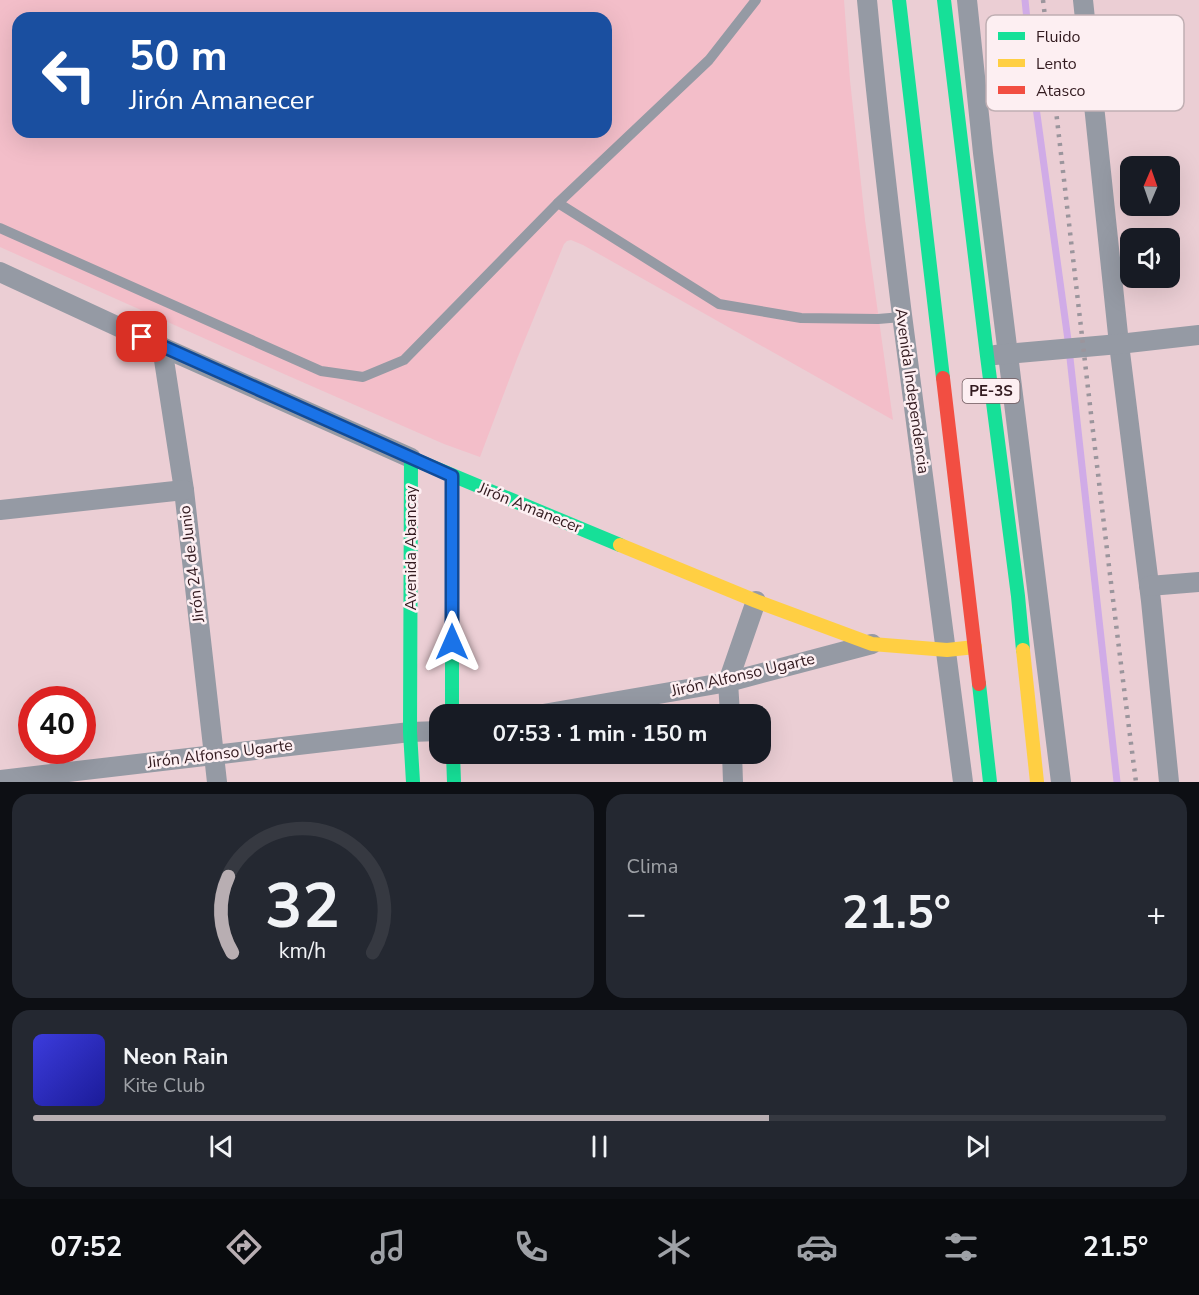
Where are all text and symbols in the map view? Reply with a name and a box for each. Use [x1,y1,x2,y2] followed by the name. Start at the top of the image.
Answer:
[986,15,1184,111] legend
[1036,26,1081,48] text: Fluido
[129,28,228,85] text: 50 m
[30,36,108,114] icon: left
[1036,53,1077,75] text: Lento
[1036,80,1085,102] text: Atasco
[129,82,314,119] text: Jirón Amanecer
[1120,156,1180,216] north arrow
[1120,156,1180,288] map controls
[1120,228,1180,288] button: sound
[889,307,935,475] street label: Avenida Independencia
[116,311,167,362] pin
[125,320,158,353] icon: arrive
[962,379,1020,403] road number: PE-3S
[474,477,585,539] street label: Jirón Amanecer
[400,485,422,611] street label: Avenida Abancay
[174,504,210,625] street label: Jirón 24 de Junio
[420,610,484,674] position arrow
[668,648,817,702] street label: Jirón Alfonso Ugarte
[18,686,96,764] speed limit sign: 40
[493,719,707,749] text: 07:53 · 1 min · 150 m
[145,734,294,774] street label: Jirón Alfonso Ugarte
[627,853,678,880] text: Clima
[265,864,340,949] text: 32
[842,883,951,944] text: 21.5°
[627,892,646,937] text: −
[1146,892,1166,937] text: +
[279,936,326,966] text: km/h
[123,1042,228,1072] text: Neon Rain
[123,1072,205,1099] text: Kite Club
[205,1130,238,1163] icon: previous
[583,1130,616,1163] icon: pause
[961,1130,994,1163] icon: next
[223,1226,265,1268] icon: directions
[367,1226,409,1268] icon: music
[510,1226,552,1268] icon: phone
[653,1226,695,1268] icon: climate
[796,1226,838,1268] icon: car
[940,1226,982,1268] icon: filters
[51,1229,122,1266] text: 07:52
[1083,1229,1148,1266] text: 21.5°

